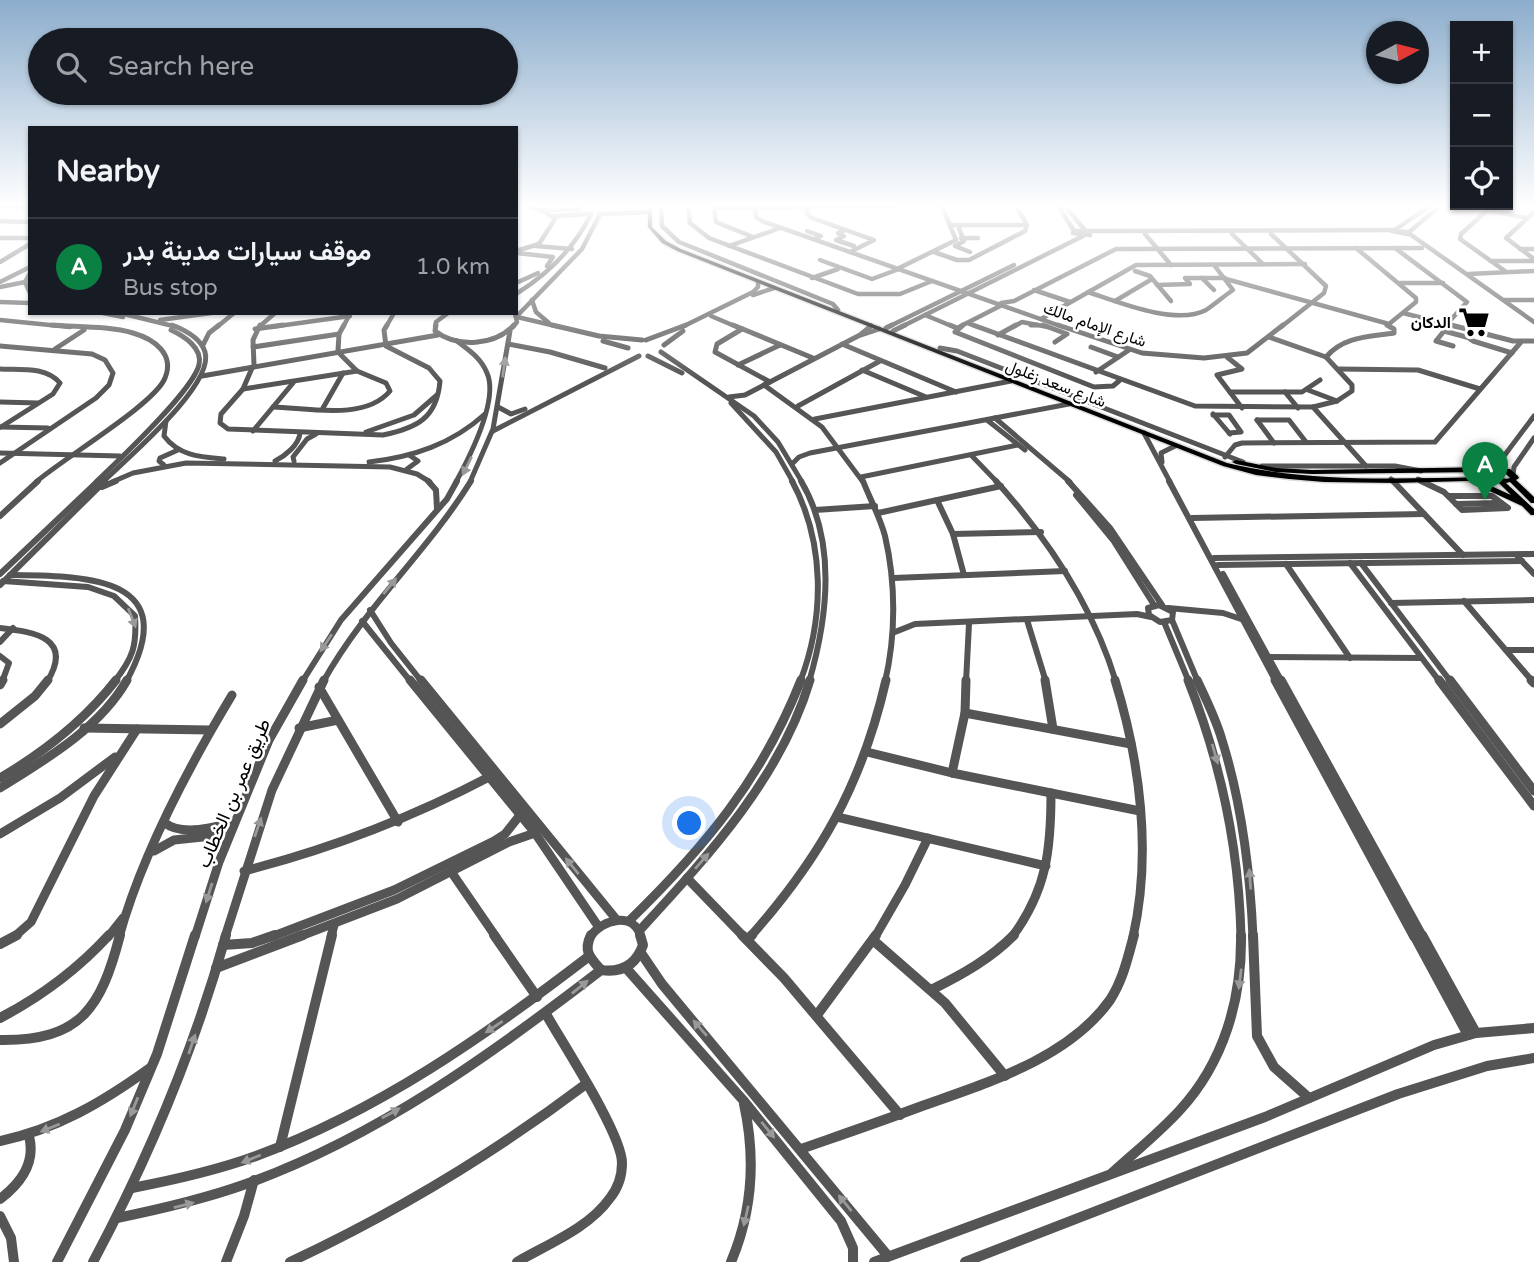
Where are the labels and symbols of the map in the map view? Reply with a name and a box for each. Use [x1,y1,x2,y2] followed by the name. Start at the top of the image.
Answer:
[1366,21,1429,84] north arrow
[1040,298,1149,353] street label: شارع الإمام مالك
[1457,305,1491,339] supermarket icon: الدكان
[1411,313,1451,333] place label: الدكان
[499,356,510,378] one-way arrow
[1002,356,1109,413] street label: شارع سعد زغلول
[1462,442,1508,500] pin: A
[461,456,472,476] one-way arrow
[382,577,397,594] one-way arrow
[126,608,137,629] one-way arrow
[319,633,332,653] one-way arrow
[193,716,275,871] street label: طريق عمر بن الخطاب
[1210,743,1221,765] one-way arrow
[672,806,706,840] your location
[253,816,264,837] one-way arrow
[694,852,710,870] one-way arrow
[565,858,580,876] one-way arrow
[1244,868,1255,890] one-way arrow
[204,882,214,903] one-way arrow
[1234,968,1245,990] one-way arrow
[571,980,589,994] one-way arrow
[693,1019,708,1036] one-way arrow
[485,1020,503,1034] one-way arrow
[187,1034,198,1055] one-way arrow
[129,1097,140,1118] one-way arrow
[382,1107,401,1119] one-way arrow
[760,1121,775,1139] one-way arrow
[40,1122,61,1133] one-way arrow
[241,1153,262,1164] one-way arrow
[838,1194,853,1211] one-way arrow
[173,1199,195,1210] one-way arrow
[740,1205,751,1227] one-way arrow

